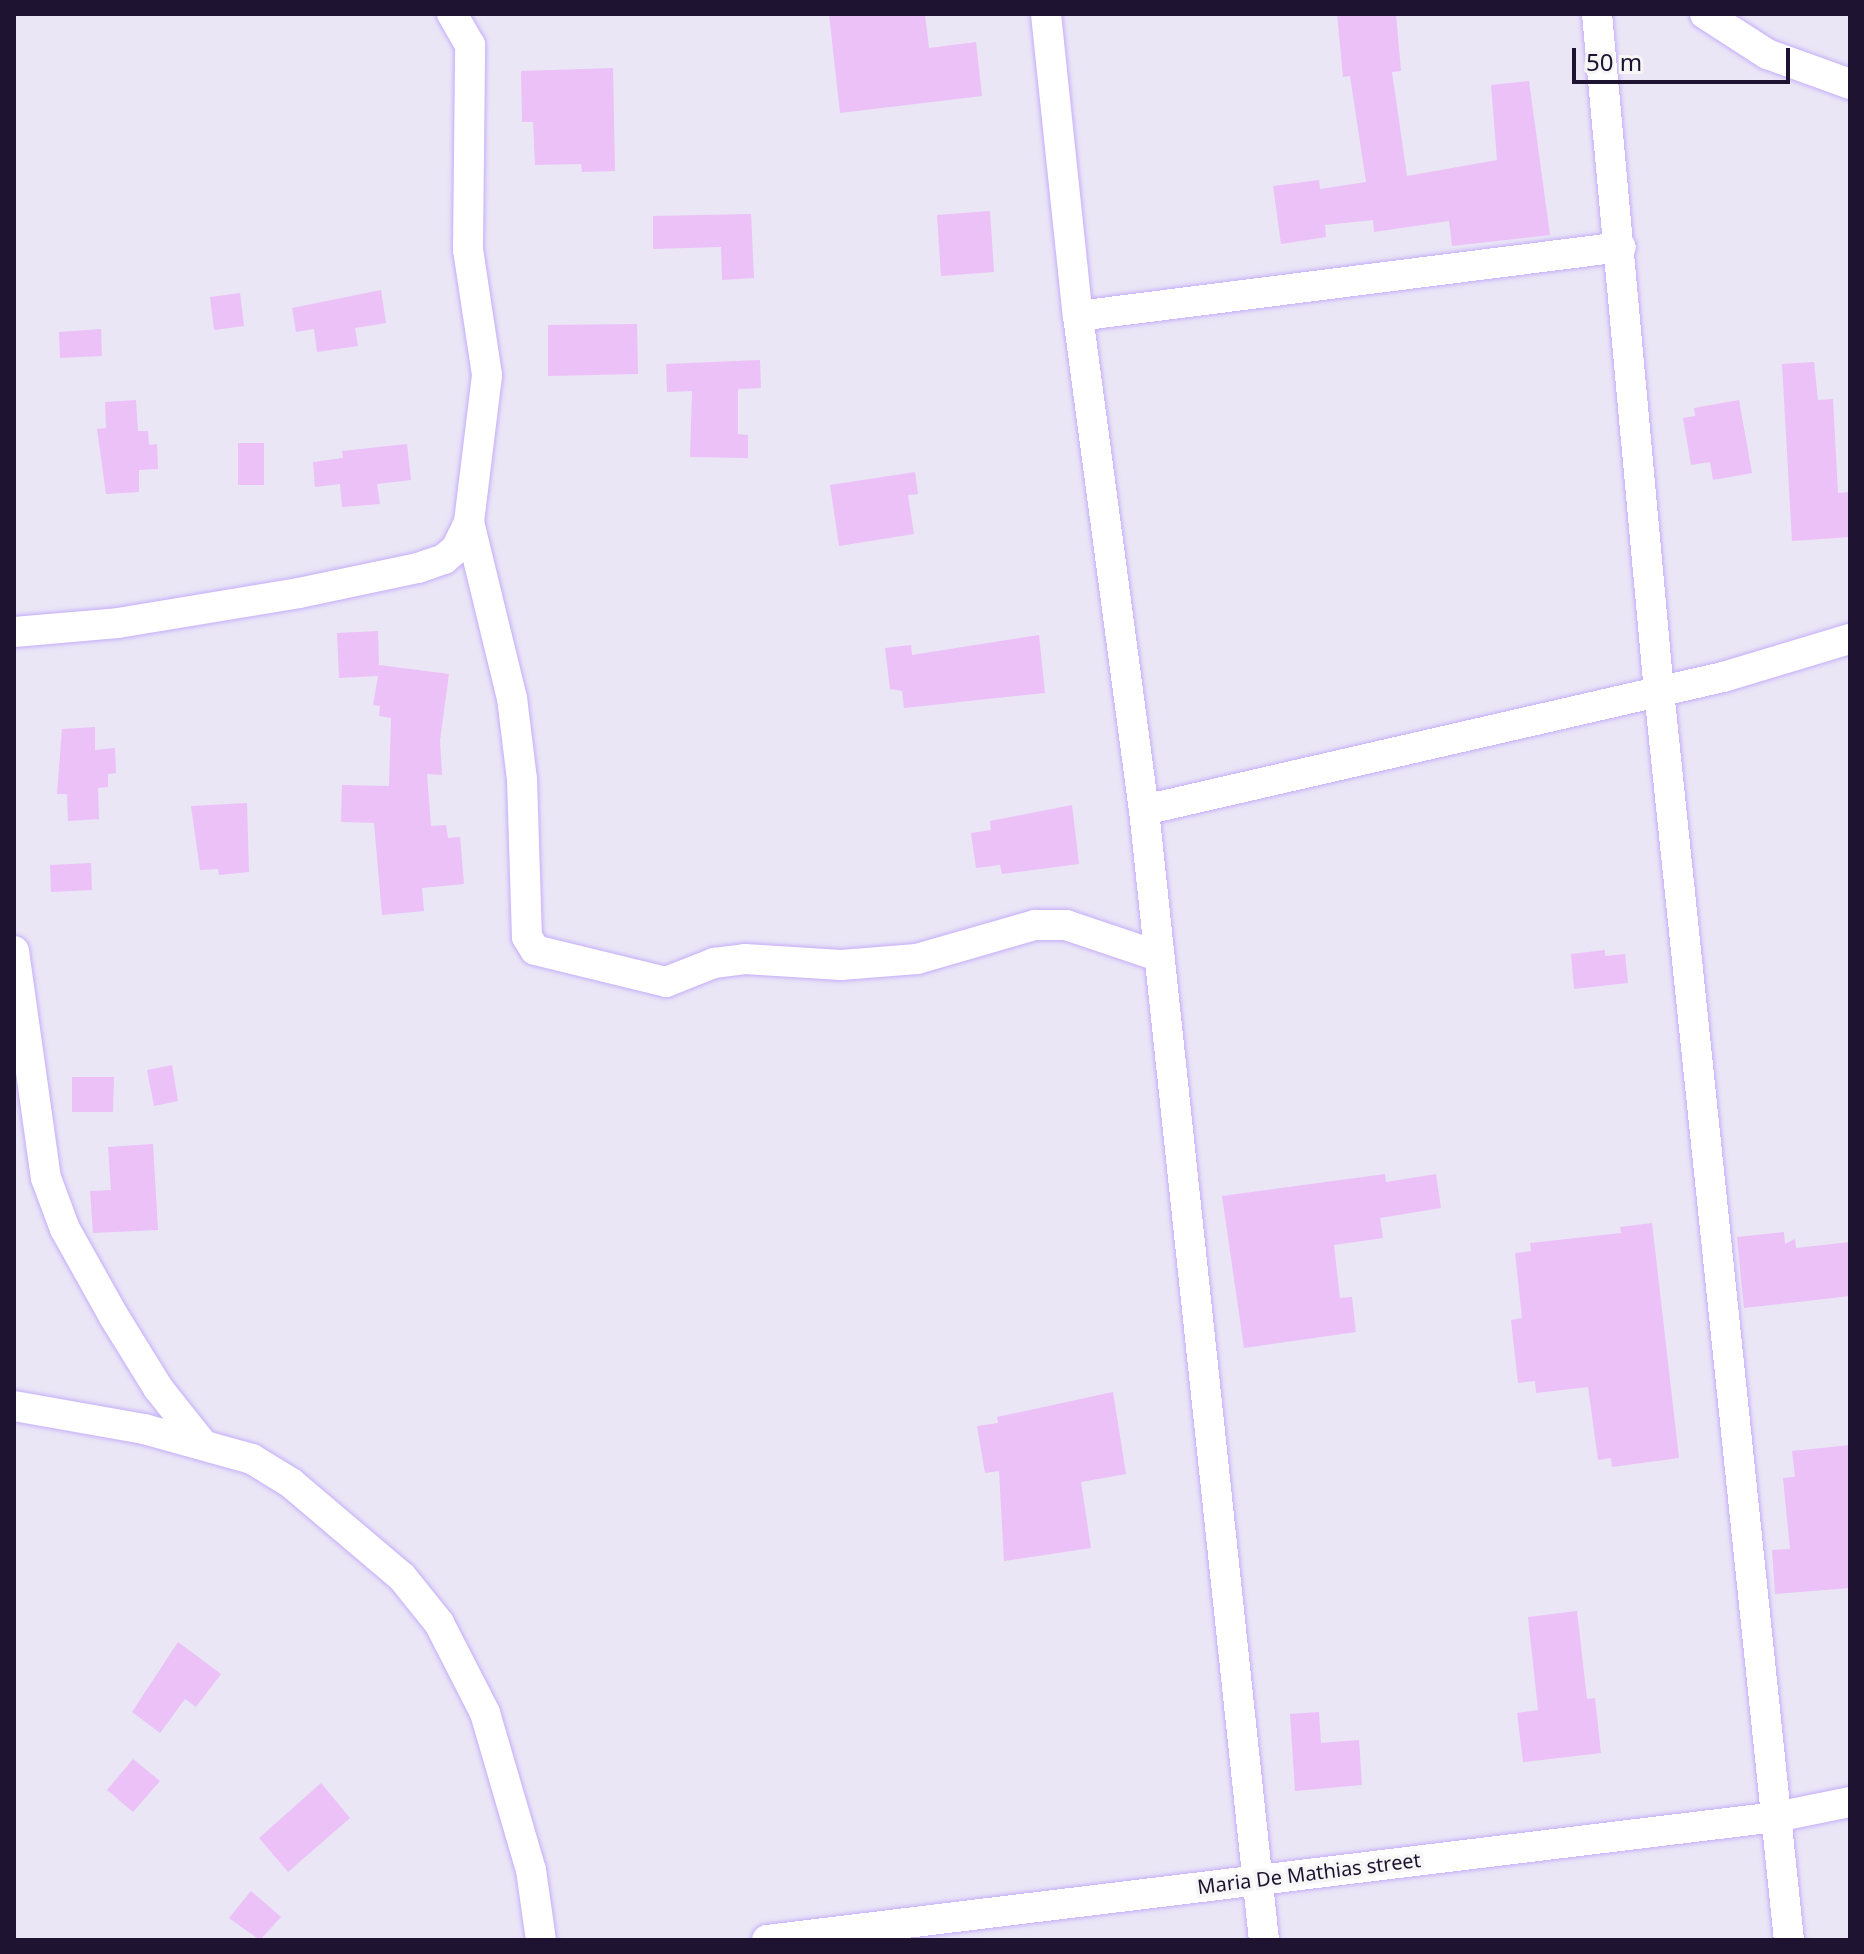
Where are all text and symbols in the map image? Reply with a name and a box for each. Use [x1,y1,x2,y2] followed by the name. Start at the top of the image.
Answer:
[1576,32,1794,82] scale bar
[1586,45,1642,78] text: 50 m
[1196,1847,1422,1899] street label: Maria De Mathias street

